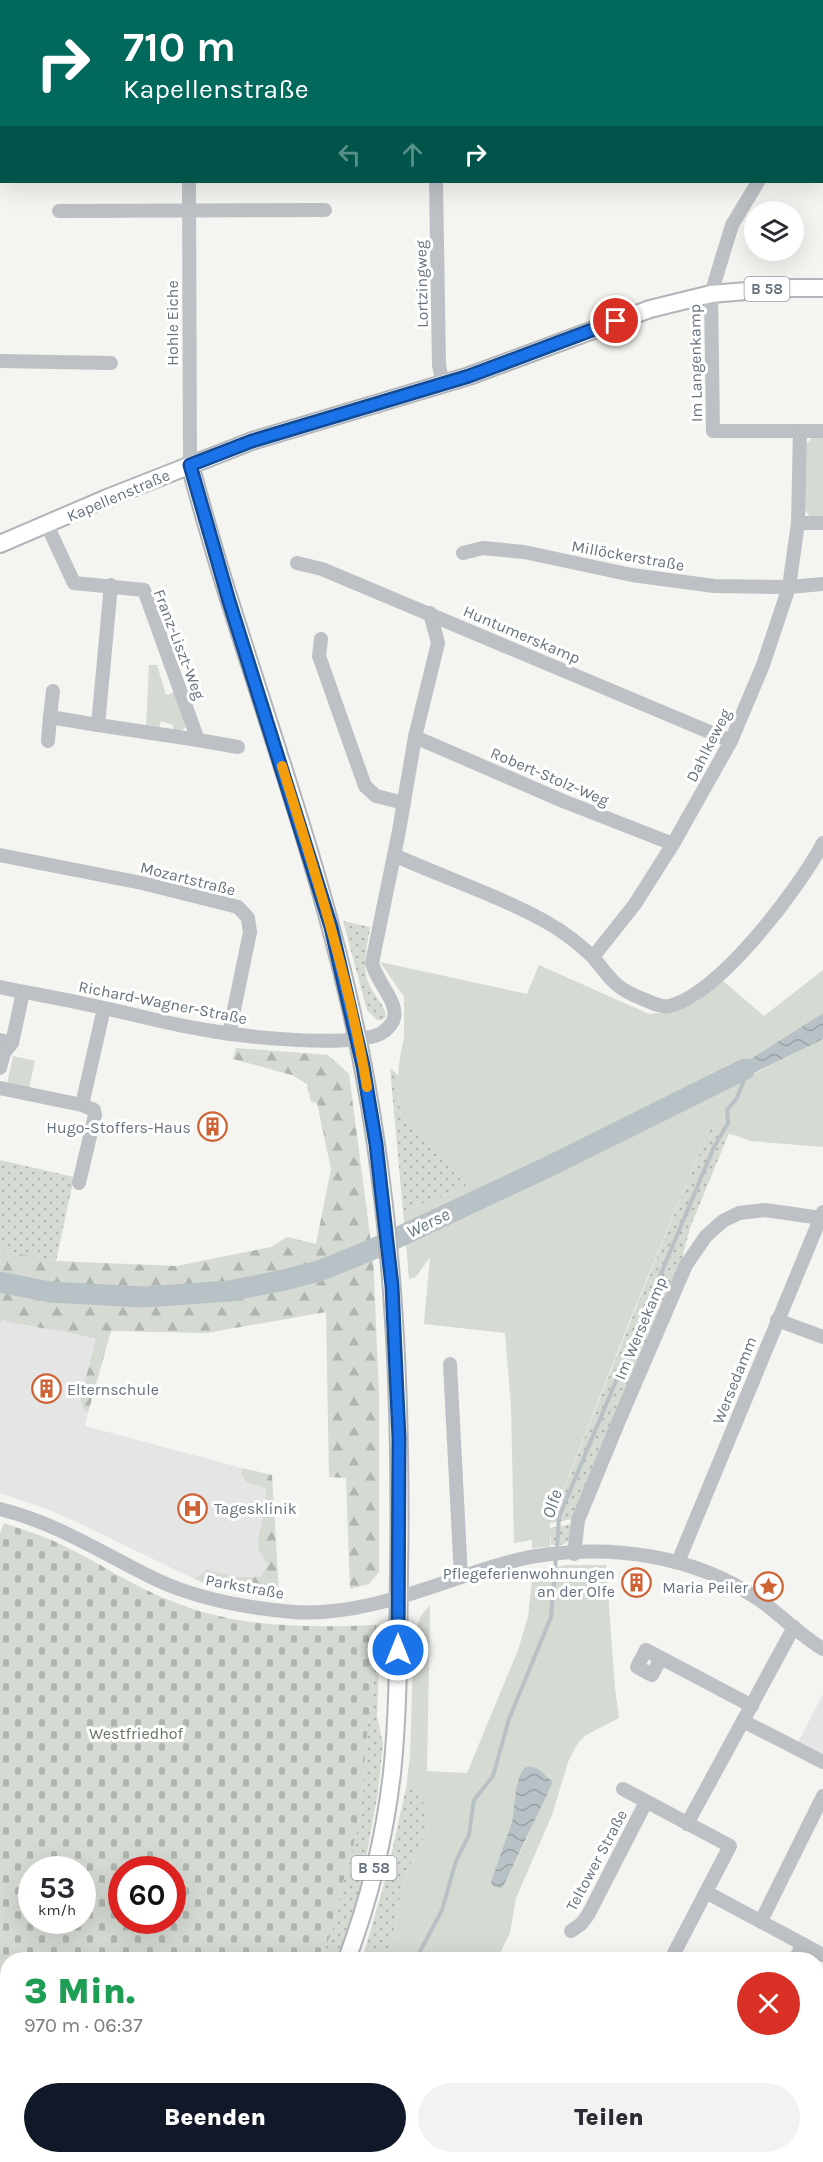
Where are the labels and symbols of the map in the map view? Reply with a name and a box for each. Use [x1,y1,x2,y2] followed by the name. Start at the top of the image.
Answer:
[411,240,432,328] street label: Lortzingweg
[744,277,789,301] road number: B 58
[163,280,182,366] street label: Hohle Eiche
[590,295,641,346] pin
[685,304,706,422] street label: Im Langenkamp
[64,465,173,526] street label: Kapellenstraße
[570,536,686,575] street label: Millöckerstraße
[150,586,209,702] street label: Franz-Liszt-Weg
[460,601,583,668] street label: Huntumerskamp
[682,705,735,785] street label: Dahlkeweg
[488,743,612,810] street label: Robert-Stolz-Weg
[138,857,238,900] street label: Mozartstraße
[77,977,249,1028] street label: Richard-Wagner-Straße
[196,1111,228,1143] building icon: Hugo-Stoffers-Haus
[46,1118,191,1137] place label: Hugo-Stoffers-Haus
[403,1203,453,1243] water label: Werse
[610,1274,671,1382] street label: Im Wersekamp
[708,1334,761,1427] street label: Wersedamm
[30,1373,62,1405] building icon: Elternschule
[67,1380,159,1399] place label: Elternschule
[537,1487,567,1521] water label: Olfe
[177,1492,209,1524] hospital icon: Tagesklinik
[214,1499,297,1518] place label: Tagesklinik
[443,1564,615,1601] place label: Pflegeferienwohnungen an der Olfe
[620,1566,652,1598] building icon: Pflegeferienwohnungen an der Olfe
[204,1570,286,1603] street label: Parkstraße
[753,1571,785,1603] place icon: Maria Peiler
[662,1578,748,1597] place label: Maria Peiler
[366,1618,430,1682] position arrow
[89,1724,184,1743] park label: Westfriedhof
[562,1806,631,1914] street label: Teltower Straße
[108,1856,186,1934] speed limit sign: 60
[352,1856,397,1880] road number: B 58

